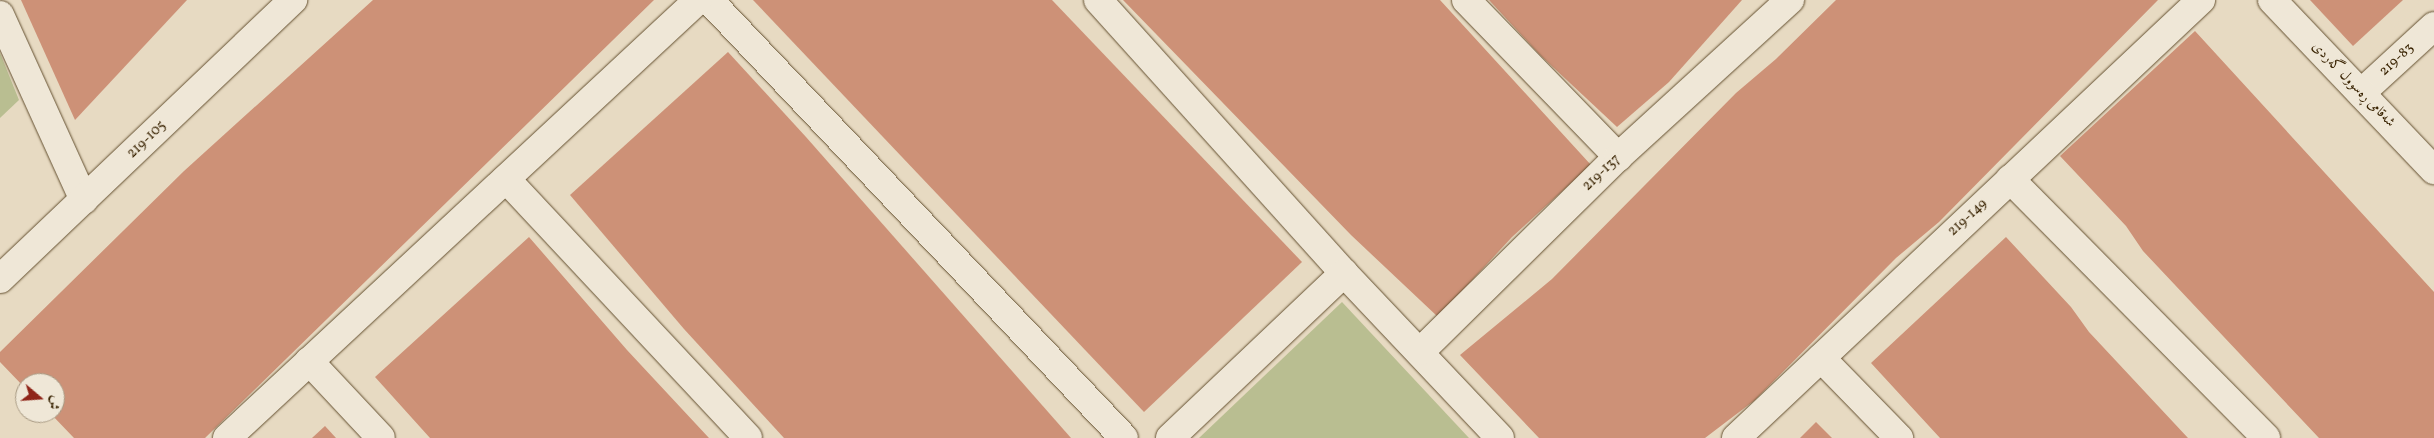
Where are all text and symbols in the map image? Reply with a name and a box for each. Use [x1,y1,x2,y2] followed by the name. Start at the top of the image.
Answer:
[2308,39,2398,131] street label: شەقامی ڕەسوول گەردی
[2376,40,2418,80] street label: 219-83
[124,118,170,162] street label: 219-105
[1580,151,1624,195] street label: 219-137
[1945,196,1991,240] street label: 219-149
[15,373,65,423] north arrow
[43,393,65,412] text: ش

